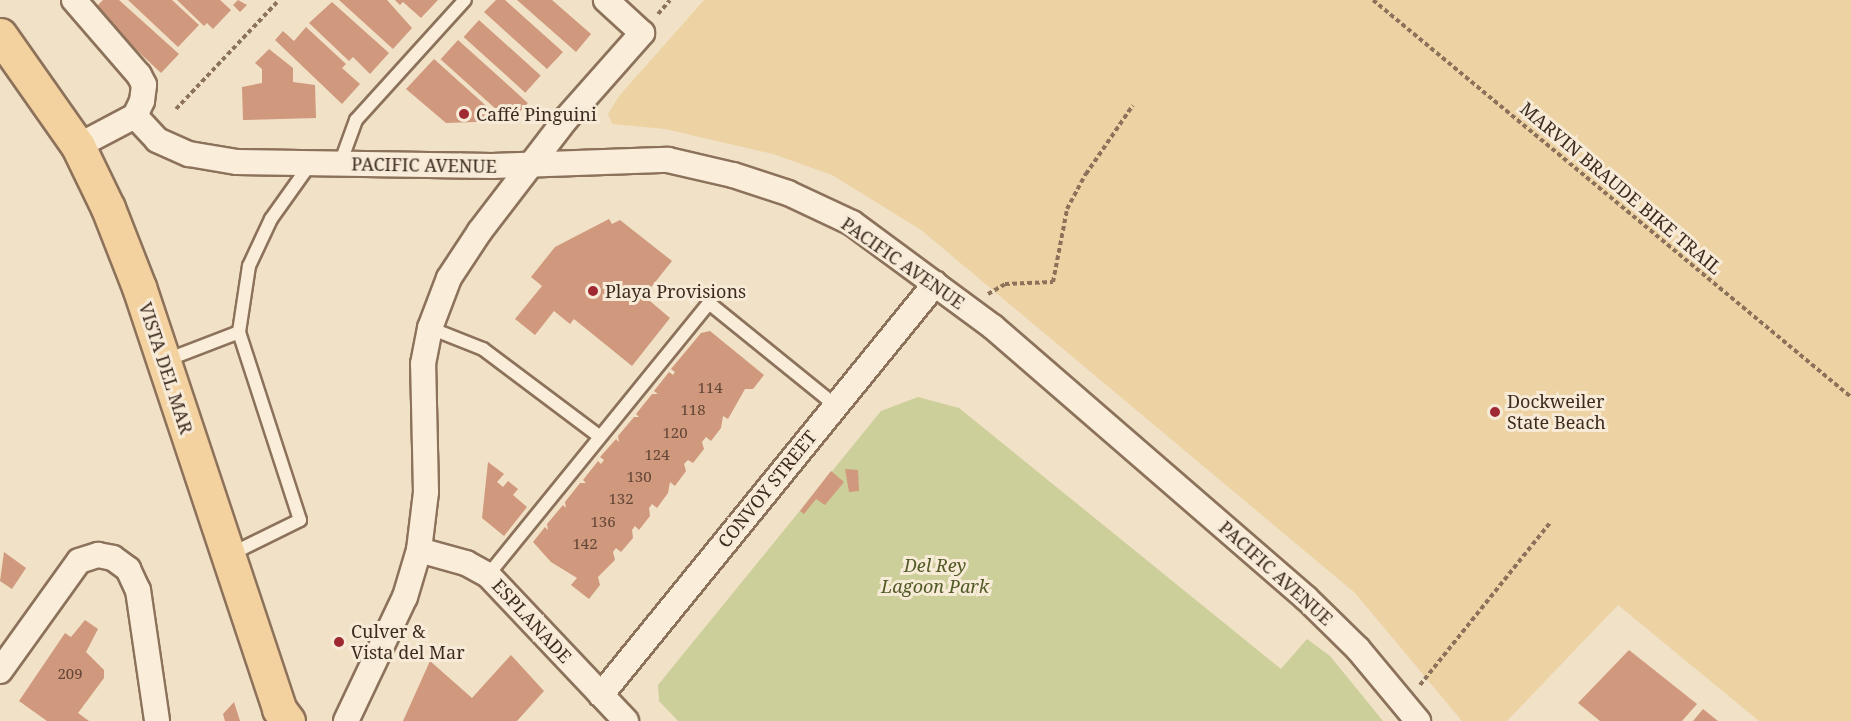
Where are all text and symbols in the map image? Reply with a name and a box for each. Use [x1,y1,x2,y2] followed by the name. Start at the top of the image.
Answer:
[1516,97,1726,279] street label: MARVIN BRAUDE BIKE TRAIL
[476,103,597,125] place label: Caffé Pinguini
[457,107,471,121] marker: Caffé Pinguini
[351,153,497,177] street label: PACIFIC AVENUE
[837,212,969,314] street label: PACIFIC AVENUE
[605,280,746,302] place label: Playa Provisions
[586,284,600,298] marker: Playa Provisions
[135,299,197,437] street label: VISTA DEL MAR
[697,379,723,397] house number: 114
[1507,391,1606,434] place label: Dockweiler State Beach
[680,401,706,419] house number: 118
[1488,405,1502,419] marker: Dockweiler State Beach
[662,424,688,442] house number: 120
[713,426,821,552] street label: CONVOY STREET
[644,446,670,464] house number: 124
[626,468,652,486] house number: 130
[608,490,634,508] house number: 132
[590,513,616,531] house number: 136
[1215,516,1337,630] street label: PACIFIC AVENUE
[572,535,598,553] house number: 142
[881,555,989,598] park label: Del Rey Lagoon Park
[488,575,576,667] street label: ESPLANADE
[351,621,465,664] place label: Culver & Vista del Mar
[332,635,346,649] marker: Culver & Vista del Mar
[57,665,83,683] house number: 209

